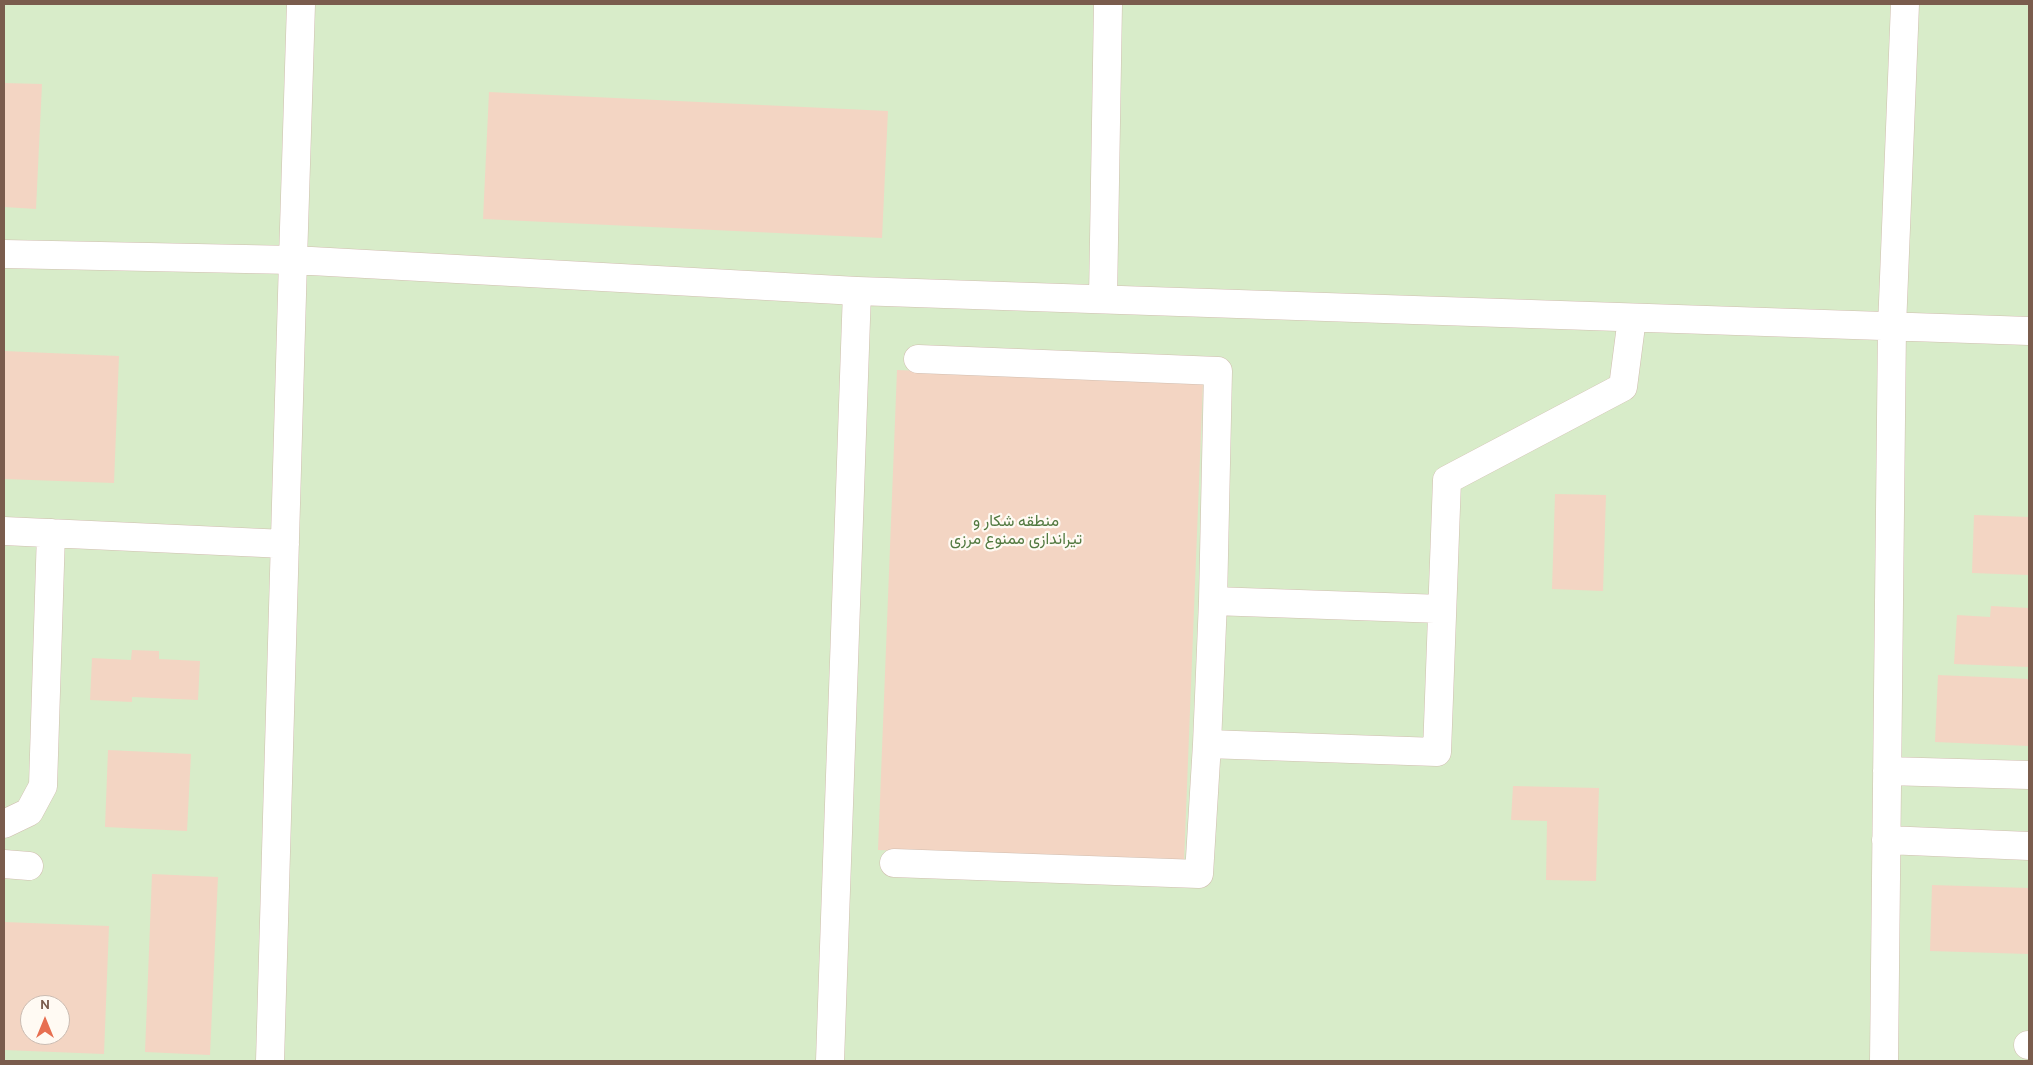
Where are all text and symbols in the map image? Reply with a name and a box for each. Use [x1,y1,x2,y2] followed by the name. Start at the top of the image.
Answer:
[950,513,1082,551] park label: منطقه شکار و تیراندازی ممنوع مرزی
[20,995,70,1045] north arrow
[40,997,50,1014] text: N

